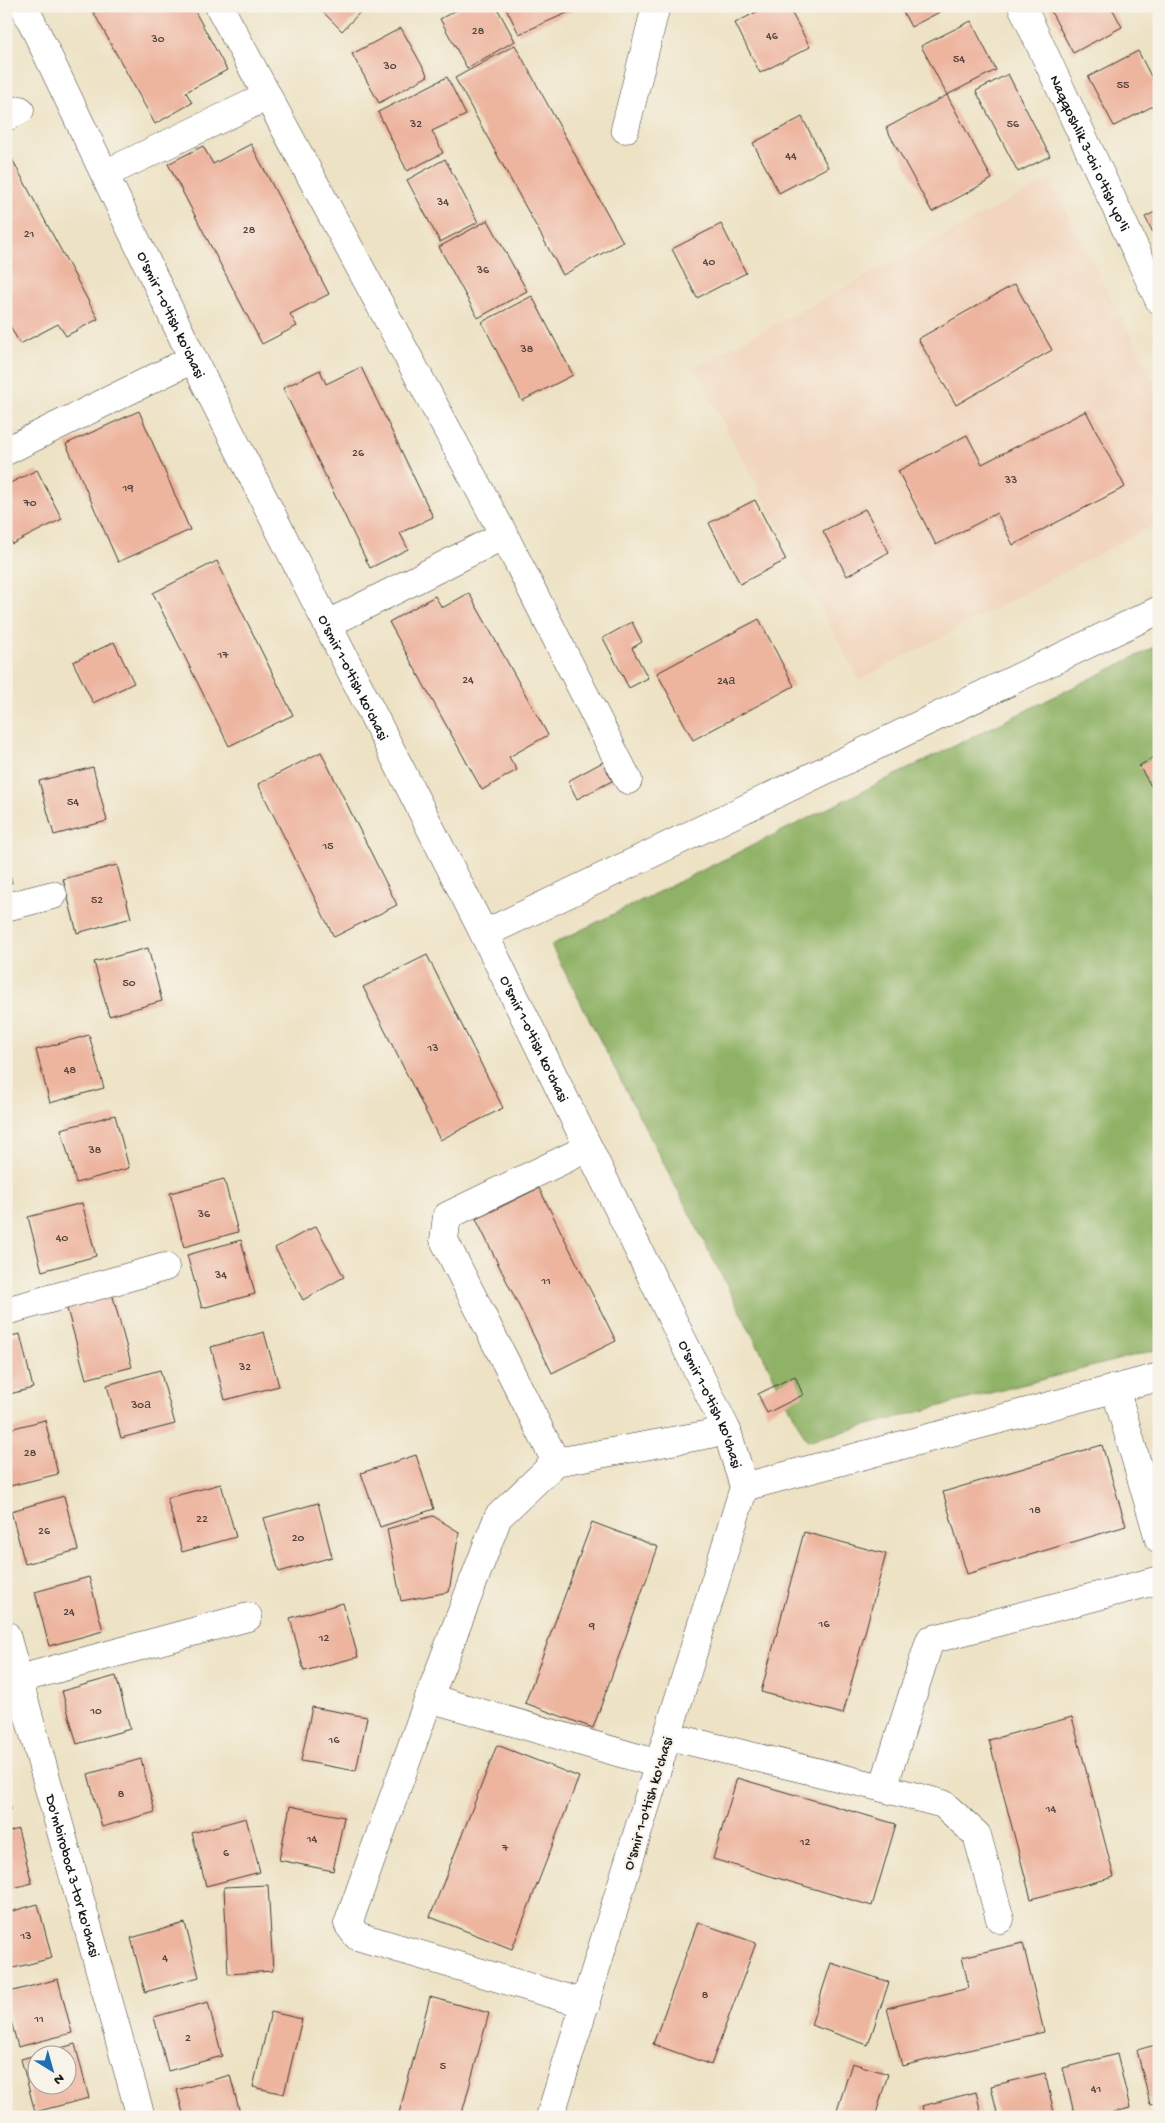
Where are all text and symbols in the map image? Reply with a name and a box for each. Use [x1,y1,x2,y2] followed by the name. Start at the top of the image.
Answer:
[472,25,485,39] house number: 28
[766,30,779,44] house number: 46
[150,33,165,47] house number: 30
[953,53,965,67] house number: 54
[382,60,397,74] house number: 30
[1044,73,1133,235] street label: Naqqoshlik 3-chi o'tish yo'li
[1117,79,1129,93] house number: 55
[409,118,422,132] house number: 32
[1007,118,1020,132] house number: 56
[785,150,797,164] house number: 44
[436,196,449,210] house number: 34
[243,224,256,238] house number: 28
[24,228,35,242] house number: 21
[132,249,208,382] street label: O'smir 1-o'tish ko'chasi
[703,256,715,270] house number: 40
[476,264,490,278] house number: 36
[520,343,534,357] house number: 38
[352,447,365,461] house number: 26
[1004,474,1017,488] house number: 33
[122,482,133,496] house number: 19
[22,497,37,511] house number: 70
[313,612,392,744] street label: O'smir 1-o'tish ko'chasi
[216,649,229,663] house number: 17
[462,674,474,688] house number: 24
[717,675,735,689] house number: 24а
[67,796,79,810] house number: 54
[321,840,334,854] house number: 15
[91,894,103,908] house number: 52
[495,973,572,1106] street label: O'smir 1-o'tish ko'chasi
[122,977,136,991] house number: 50
[426,1042,439,1056] house number: 13
[64,1064,77,1078] house number: 48
[88,1144,102,1158] house number: 38
[197,1208,211,1222] house number: 36
[56,1232,68,1246] house number: 40
[214,1269,227,1283] house number: 34
[540,1275,551,1289] house number: 11
[673,1338,745,1471] street label: O'smir 1-o'tish ko'chasi
[238,1361,251,1375] house number: 32
[130,1399,151,1413] house number: 30а
[24,1447,37,1461] house number: 28
[1028,1504,1041,1518] house number: 18
[196,1513,208,1527] house number: 22
[38,1525,51,1539] house number: 26
[292,1532,305,1546] house number: 20
[63,1606,75,1620] house number: 24
[818,1618,830,1632] house number: 16
[588,1620,595,1634] house number: 9
[318,1632,329,1646] house number: 12
[89,1705,102,1719] house number: 10
[328,1734,340,1748] house number: 16
[620,1735,678,1872] street label: O'smir 1-o'tish ko'chasi
[118,1788,125,1802] house number: 8
[40,1792,103,1960] street label: Do'mbirobod 3-tor ko'chasi
[1045,1803,1057,1817] house number: 14
[306,1833,318,1847] house number: 14
[799,1836,810,1850] house number: 12
[501,1842,509,1856] house number: 7
[223,1847,230,1861] house number: 6
[19,1930,32,1944] house number: 13
[162,1952,168,1966] house number: 4
[702,1989,709,2003] house number: 8
[33,2013,44,2027] house number: 11
[185,2032,191,2046] house number: 2
[28,2046,78,2096] north arrow
[440,2060,446,2074] house number: 5
[50,2069,67,2088] text: N
[1091,2083,1101,2097] house number: 41

